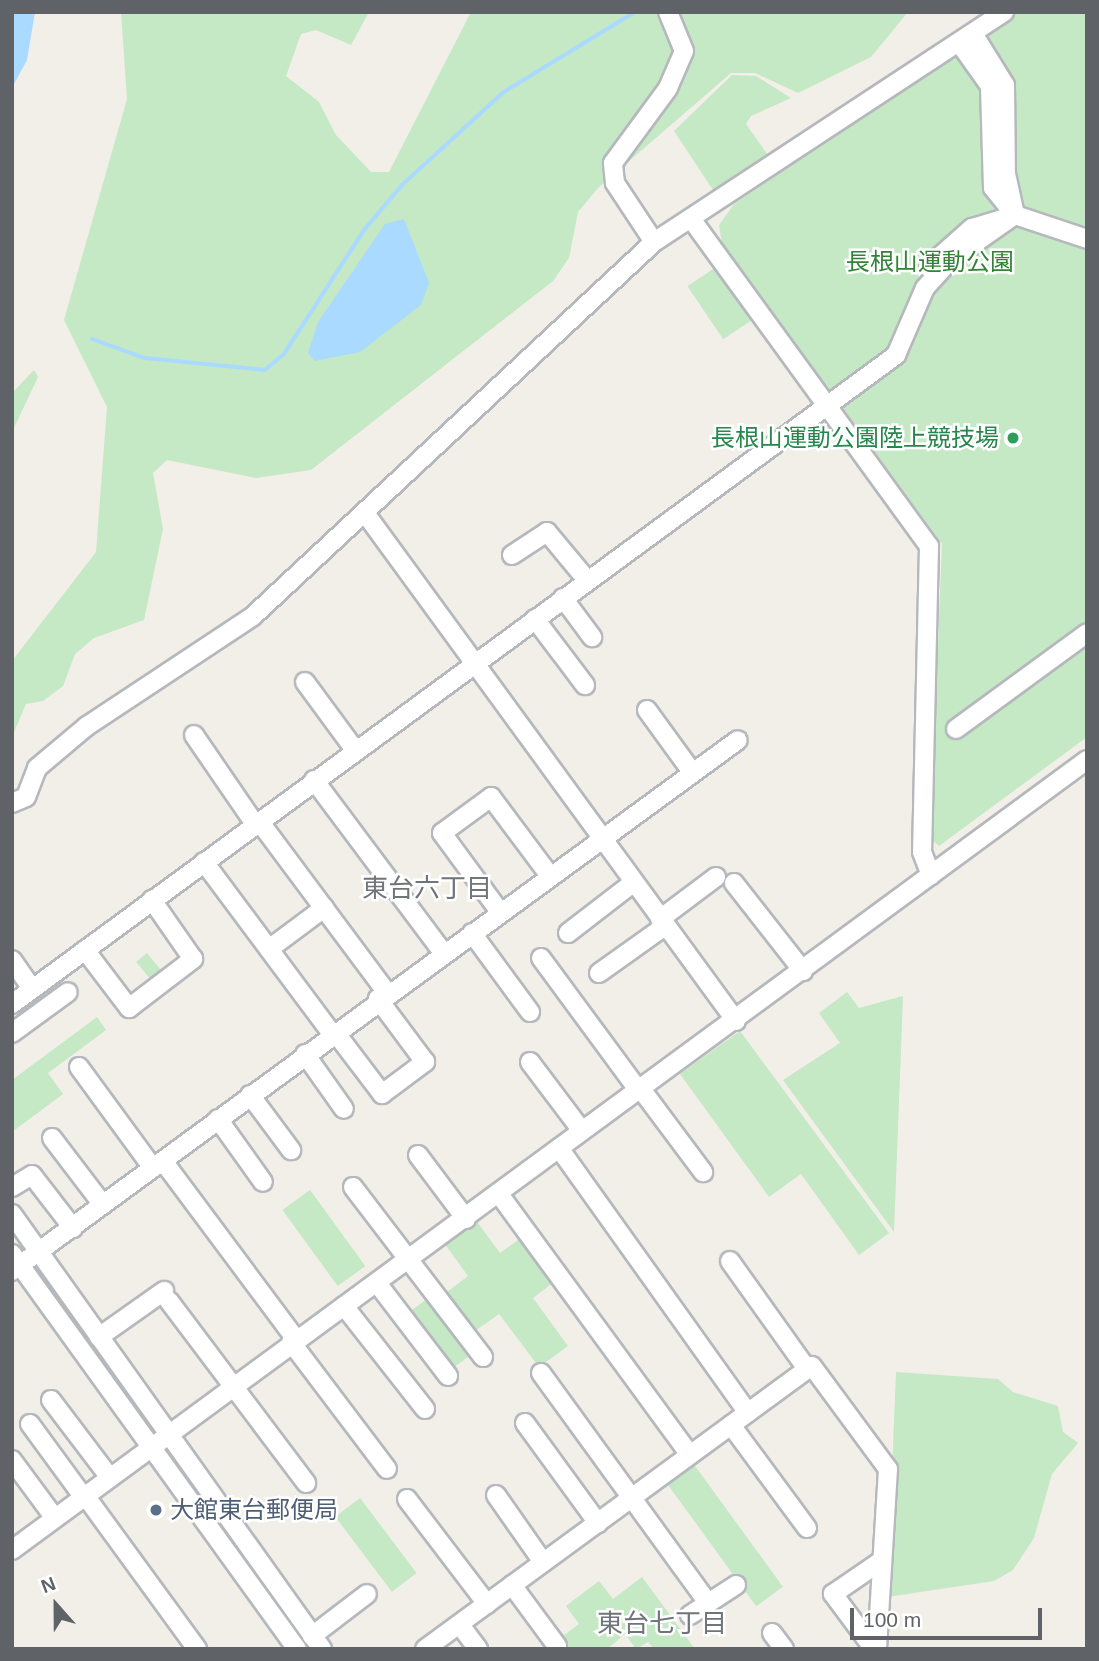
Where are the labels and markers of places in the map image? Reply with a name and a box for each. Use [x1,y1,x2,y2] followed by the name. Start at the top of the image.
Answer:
[711,424,999,452] place label: 長根山運動公園陸上競技場
[1005,430,1021,446] marker: 長根山運動公園陸上競技場
[170,1496,338,1524] place label: 大館東台郵便局
[148,1502,164,1518] marker: 大館東台郵便局

